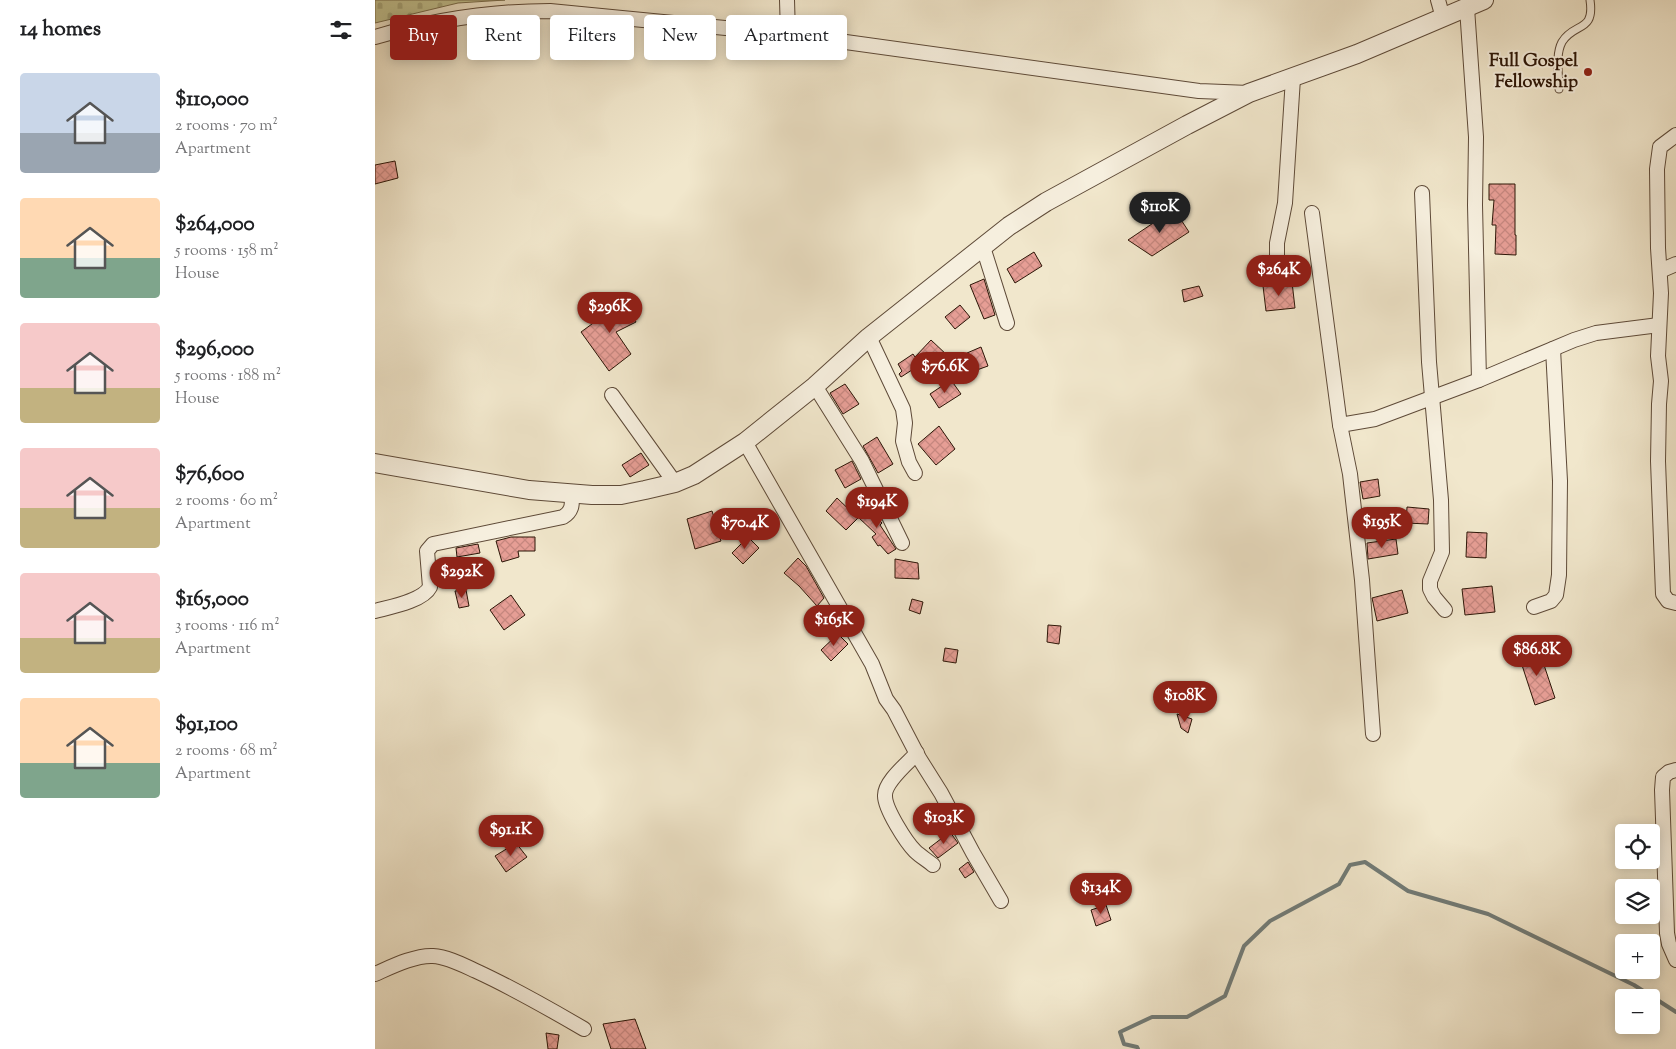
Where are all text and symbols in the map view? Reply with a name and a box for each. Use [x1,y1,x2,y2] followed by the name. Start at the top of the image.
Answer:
[20,15,101,45] text: 14 homes
[390,15,457,60] chip: Buy
[467,15,540,60] chip: Rent
[550,15,634,60] chip: Filters
[644,15,716,60] chip: New
[726,15,847,60] chip: Apartment
[327,16,355,44] icon: filters
[1489,49,1579,96] place label: Full Gospel Fellowship
[1582,66,1594,78] marker: Full Gospel Fellowship
[175,85,249,115] text: $110,000
[60,93,120,153] icon: home
[175,115,278,138] text: 2 rooms · 70 m²
[175,138,251,161] text: Apartment
[1125,192,1195,234] pin: $110K
[1140,196,1180,219] text: $110K
[175,210,255,240] text: $264,000
[60,218,120,278] icon: home
[175,240,279,263] text: 5 rooms · 158 m²
[1244,254,1314,297] pin: $264K
[1257,259,1301,282] text: $264K
[175,263,219,286] text: House
[575,292,645,334] pin: $296K
[588,296,632,319] text: $296K
[175,335,254,365] text: $296,000
[60,343,120,403] icon: home
[904,352,986,394] pin: $76.6K
[921,356,969,379] text: $76.6K
[175,365,281,388] text: 5 rooms · 188 m²
[175,388,219,411] text: House
[175,460,244,490] text: $76,600
[60,468,120,528] icon: home
[842,486,912,529] pin: $194K
[175,490,278,513] text: 2 rooms · 60 m²
[856,491,898,514] text: $194K
[1347,506,1417,549] pin: $195K
[704,508,786,550] pin: $70.4K
[1363,511,1401,534] text: $195K
[721,512,769,535] text: $70.4K
[175,513,251,536] text: Apartment
[427,556,497,599] pin: $292K
[441,561,483,584] text: $292K
[175,585,249,615] text: $165,000
[60,593,120,653] icon: home
[799,604,869,647] pin: $165K
[815,609,853,632] text: $165K
[175,615,280,638] text: 3 rooms · 116 m²
[1496,634,1578,677] pin: $86.8K
[175,638,251,661] text: Apartment
[1513,639,1561,662] text: $86.8K
[1150,680,1220,723] pin: $108K
[1164,685,1206,708] text: $108K
[175,710,238,740] text: $91,100
[60,718,120,778] icon: home
[175,740,278,763] text: 2 rooms · 68 m²
[175,763,251,786] text: Apartment
[909,802,979,845] pin: $103K
[924,807,964,830] text: $103K
[470,814,552,857] pin: $91.1K
[490,819,532,842] text: $91.1K
[1615,824,1660,1034] map controls
[1615,824,1660,869] button: locate
[1066,872,1136,915] pin: $134K
[1081,877,1121,900] text: $134K
[1615,879,1660,924] button: layers
[1615,934,1660,979] button: +
[1615,989,1660,1034] button: −

